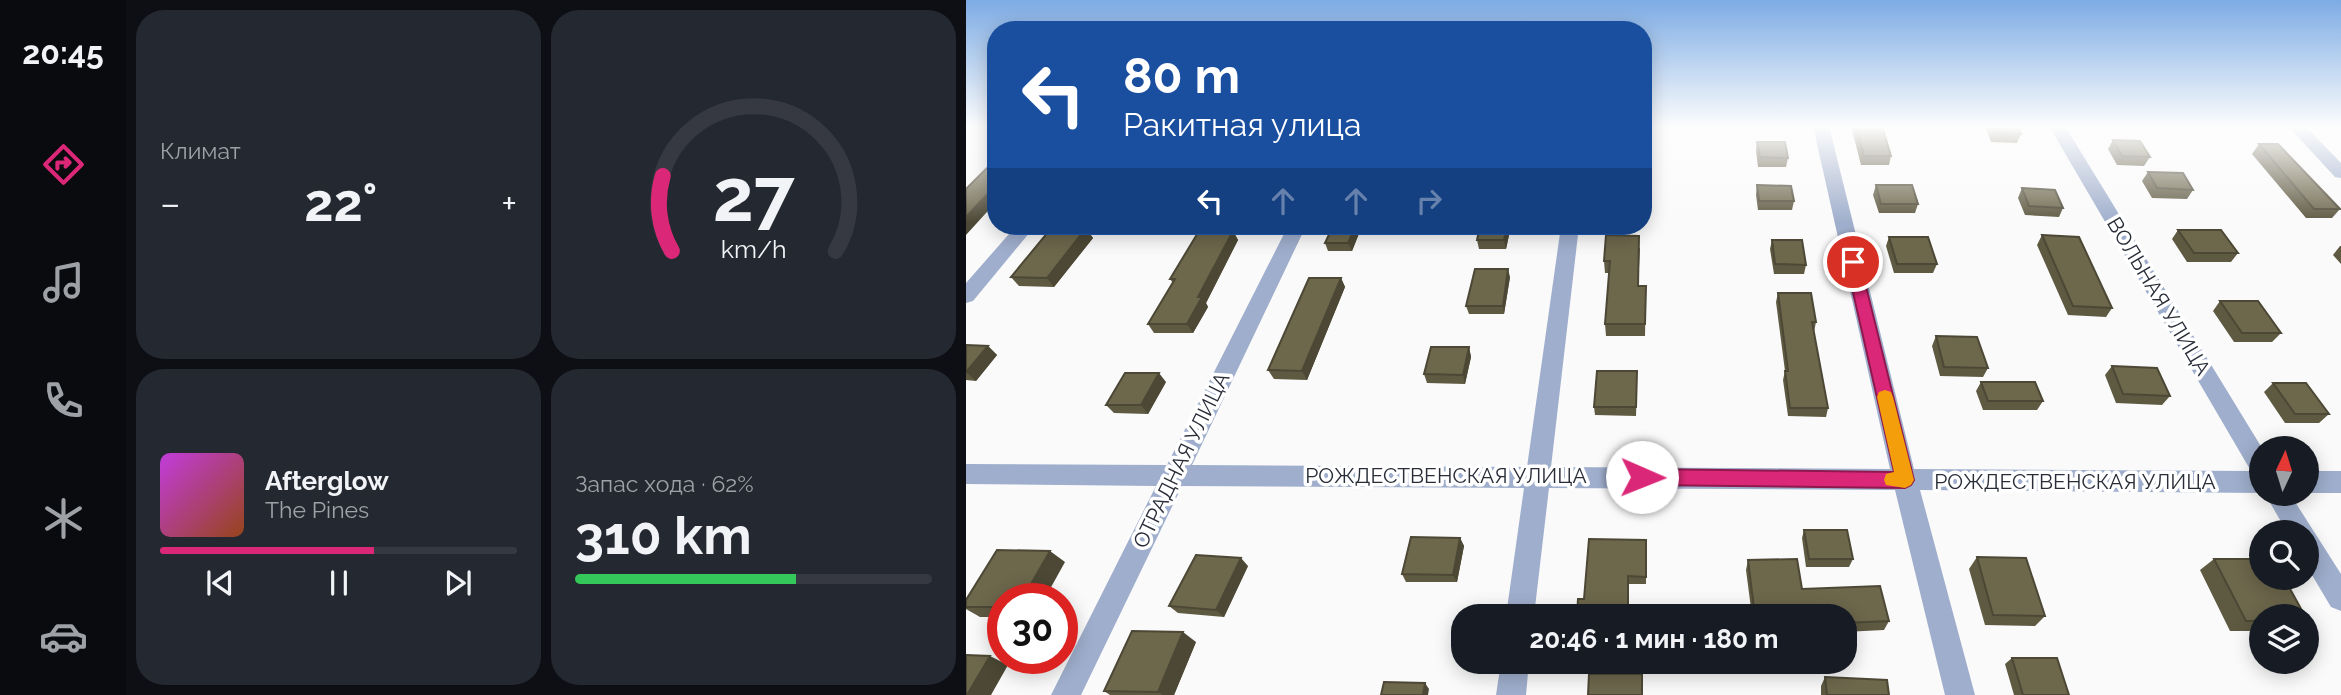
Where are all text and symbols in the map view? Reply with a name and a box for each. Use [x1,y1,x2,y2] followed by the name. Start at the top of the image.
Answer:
[22,34,104,71] text: 20:45
[1123,47,1240,104] text: 80 m
[1008,49,1099,140] icon: left
[1123,106,1362,143] text: Ракитная улица
[160,137,241,164] text: Климат
[39,140,88,189] icon: directions
[713,153,795,238] text: 27
[304,172,377,233] text: 22°
[160,181,180,226] text: −
[501,181,517,226] text: +
[1191,182,1229,220] icon: left
[1264,182,1302,220] icon: ahead
[1337,182,1375,220] icon: ahead
[1410,182,1448,220] icon: right
[2102,212,2216,380] street label: ВОЛЬНАЯ УЛИЦА
[1823,232,1883,292] pin
[721,233,786,263] text: km/h
[1834,243,1872,281] icon: arrive
[39,258,88,307] icon: music
[1128,368,1234,552] street label: ОТРАДНАЯ УЛИЦА
[39,376,88,425] icon: phone
[2249,436,2319,506] north arrow
[2249,436,2319,674] map controls
[1605,440,1679,514] position arrow
[1305,463,1587,488] street label: РОЖДЕСТВЕНСКАЯ УЛИЦА
[265,466,389,496] text: Afterglow
[1934,469,2216,494] street label: РОЖДЕСТВЕНСКАЯ УЛИЦА
[575,470,754,497] text: Запас хода · 62%
[39,494,88,543] icon: climate
[265,496,369,523] text: The Pines
[575,505,752,566] text: 310 km
[2249,520,2319,590] button: search
[201,564,239,602] icon: previous
[320,564,358,602] icon: pause
[439,564,477,602] icon: next
[987,583,1078,674] speed limit sign: 30
[2249,604,2319,674] button: layers
[39,612,88,661] icon: car
[1530,624,1778,654] text: 20:46 · 1 мин · 180 m

